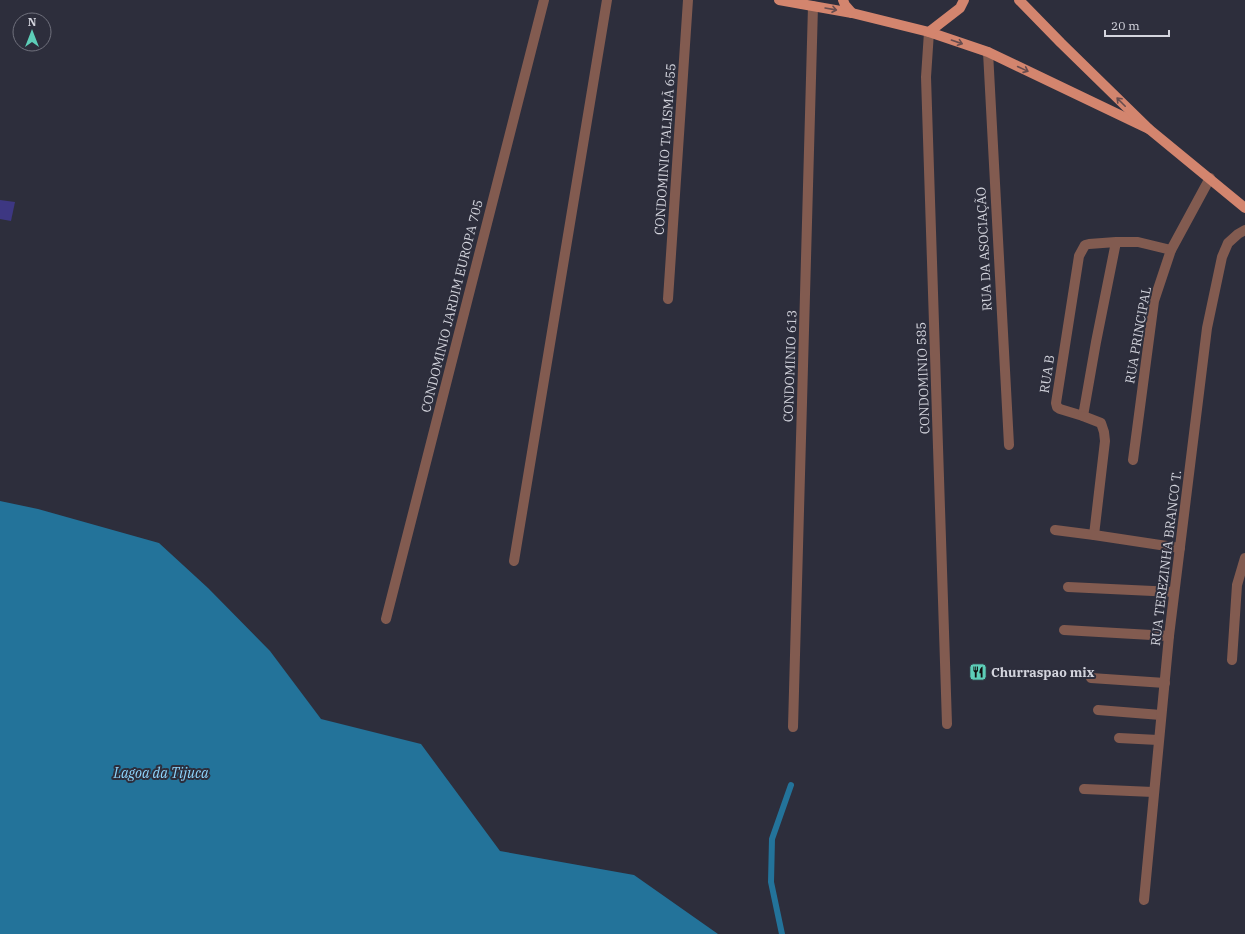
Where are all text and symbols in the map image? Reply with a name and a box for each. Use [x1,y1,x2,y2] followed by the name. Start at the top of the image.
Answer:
[824,5,837,13] one-way arrow
[12,12,52,52] north arrow
[1105,12,1169,38] scale bar
[28,15,37,29] text: N
[1111,18,1140,33] text: 20 m
[950,38,962,46] one-way arrow
[651,62,679,236] street label: CONDOMINIO TALISMÃ 655
[1017,66,1029,73] one-way arrow
[1116,97,1126,107] one-way arrow
[972,187,996,311] street label: RUA DA ASOCIAÇÃO
[417,198,487,414] street label: CONDOMINIO JARDIM EUROPA 705
[1121,285,1155,385] street label: RUA PRINCIPAL
[780,309,800,423] street label: CONDOMINIO 613
[913,321,933,435] street label: CONDOMINIO 585
[1036,354,1058,394] street label: RUA B
[1147,469,1185,647] street label: RUA TEREZINHA BRANCO T.
[968,662,988,682] restaurant icon: Churraspao mix
[991,664,1095,681] place label: Churraspao mix
[112,764,209,782] water label: Lagoa da Tijuca

